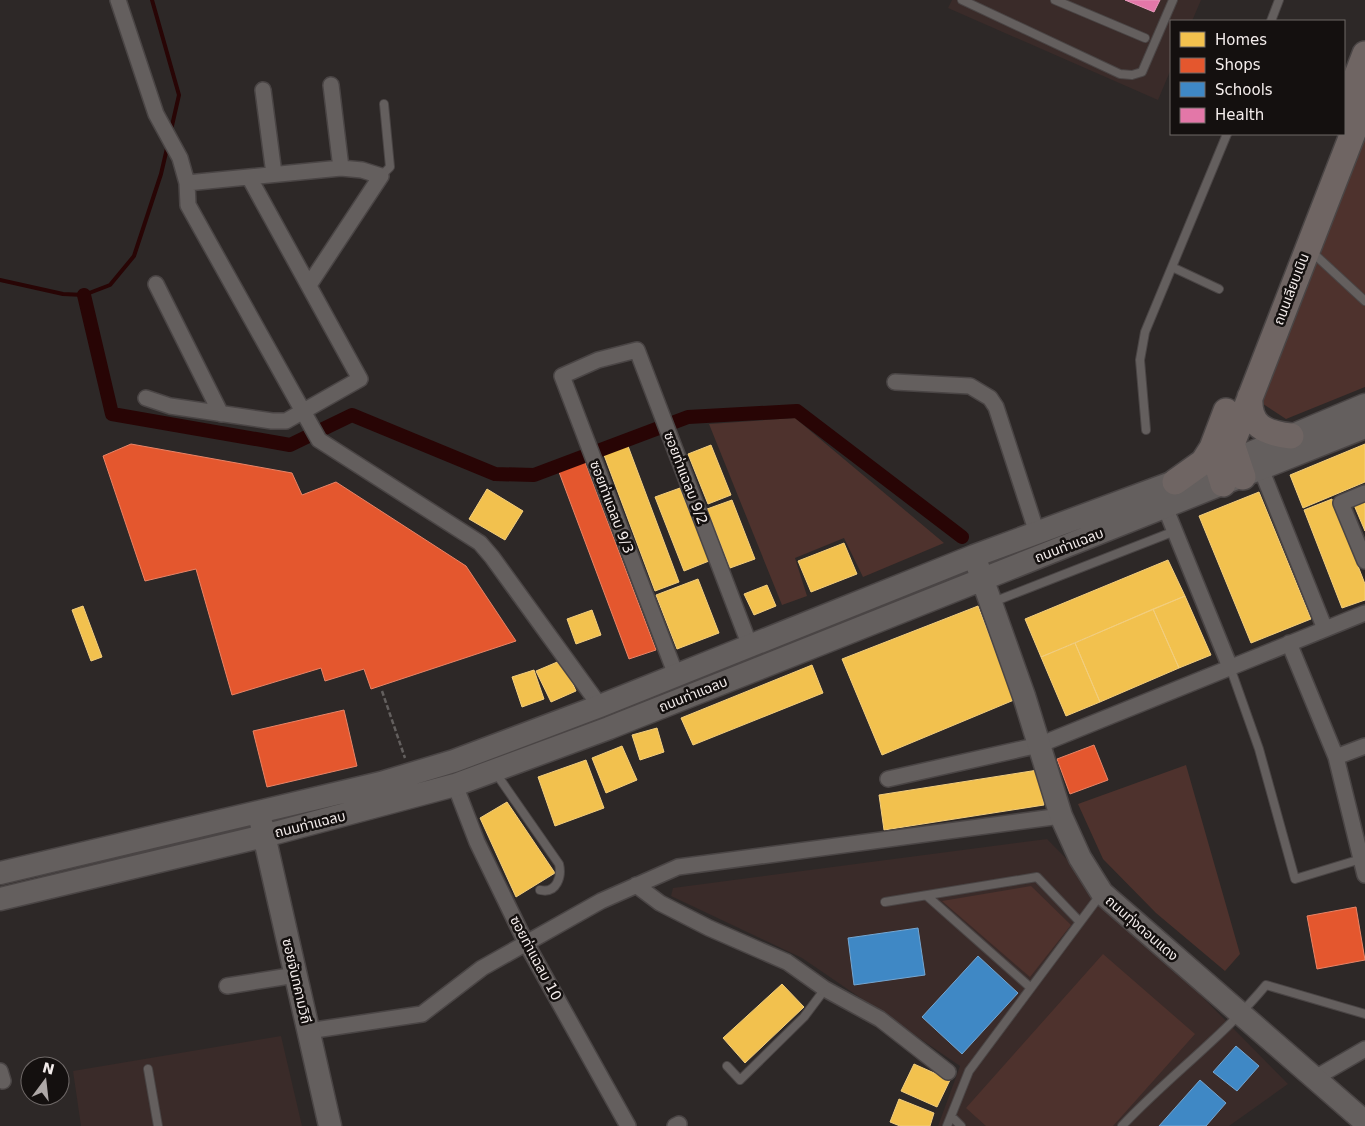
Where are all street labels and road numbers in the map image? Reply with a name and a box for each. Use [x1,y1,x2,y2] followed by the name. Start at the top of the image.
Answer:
[1270,251,1312,327] street label: ถนนเลียบเนิน
[661,429,711,527] street label: ซอยท่าแฉลบ 9/2
[587,458,637,556] street label: ซอยท่าแฉลบ 9/3
[1032,525,1106,565] street label: ถนนท่าแฉลบ
[656,673,730,715] street label: ถนนท่าแฉลบ
[273,807,347,841] street label: ถนนท่าแฉลบ
[1102,892,1182,965] street label: ถนนทุ่งดอนแดง
[507,913,565,1003] street label: ซอยท่าแฉลบ 10
[279,937,315,1025] street label: ซอยจันทคามวิถี

